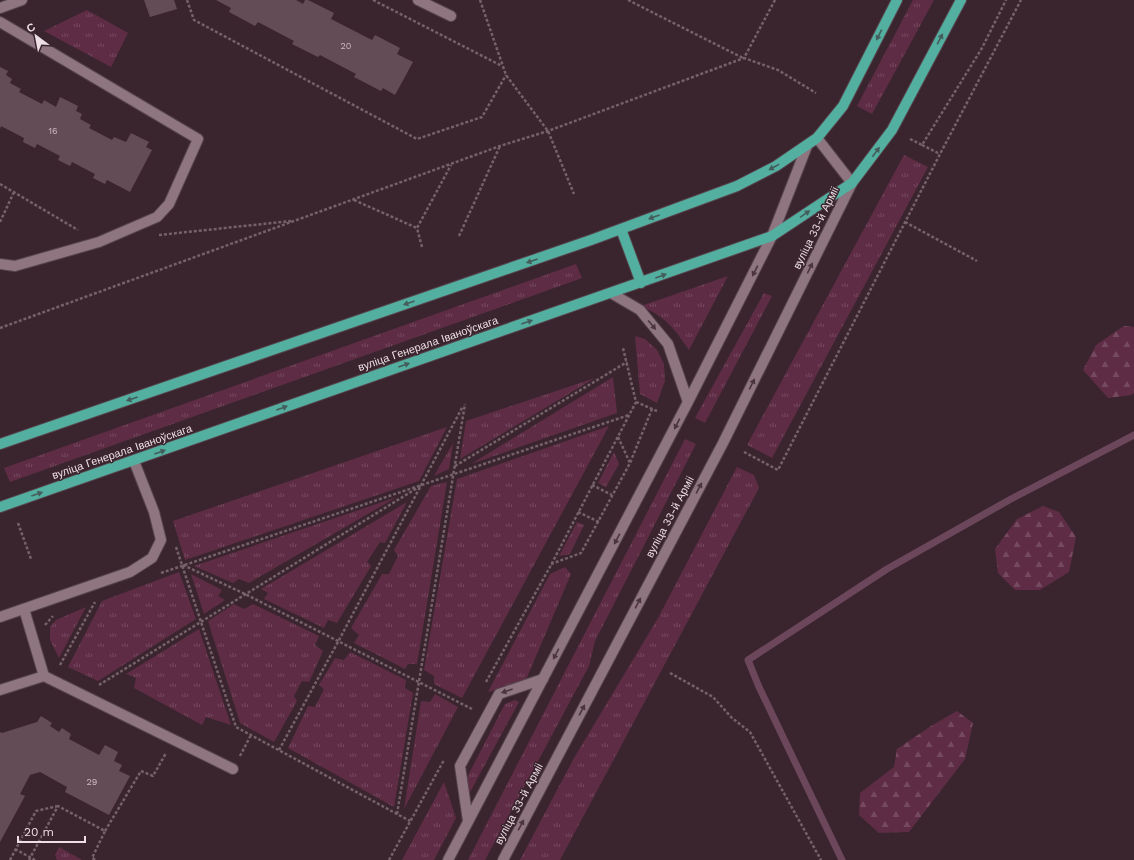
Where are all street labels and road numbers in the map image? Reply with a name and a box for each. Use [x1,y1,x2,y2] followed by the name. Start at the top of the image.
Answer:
[790,185,842,271] street label: вуліца 33-й Арміі
[356,314,500,374] street label: вуліца Генерала Іваноўскага
[50,422,194,482] street label: вуліца Генерала Іваноўскага
[643,474,697,560] street label: вуліца 33-й Арміі
[492,761,546,847] street label: вуліца 33-й Арміі

